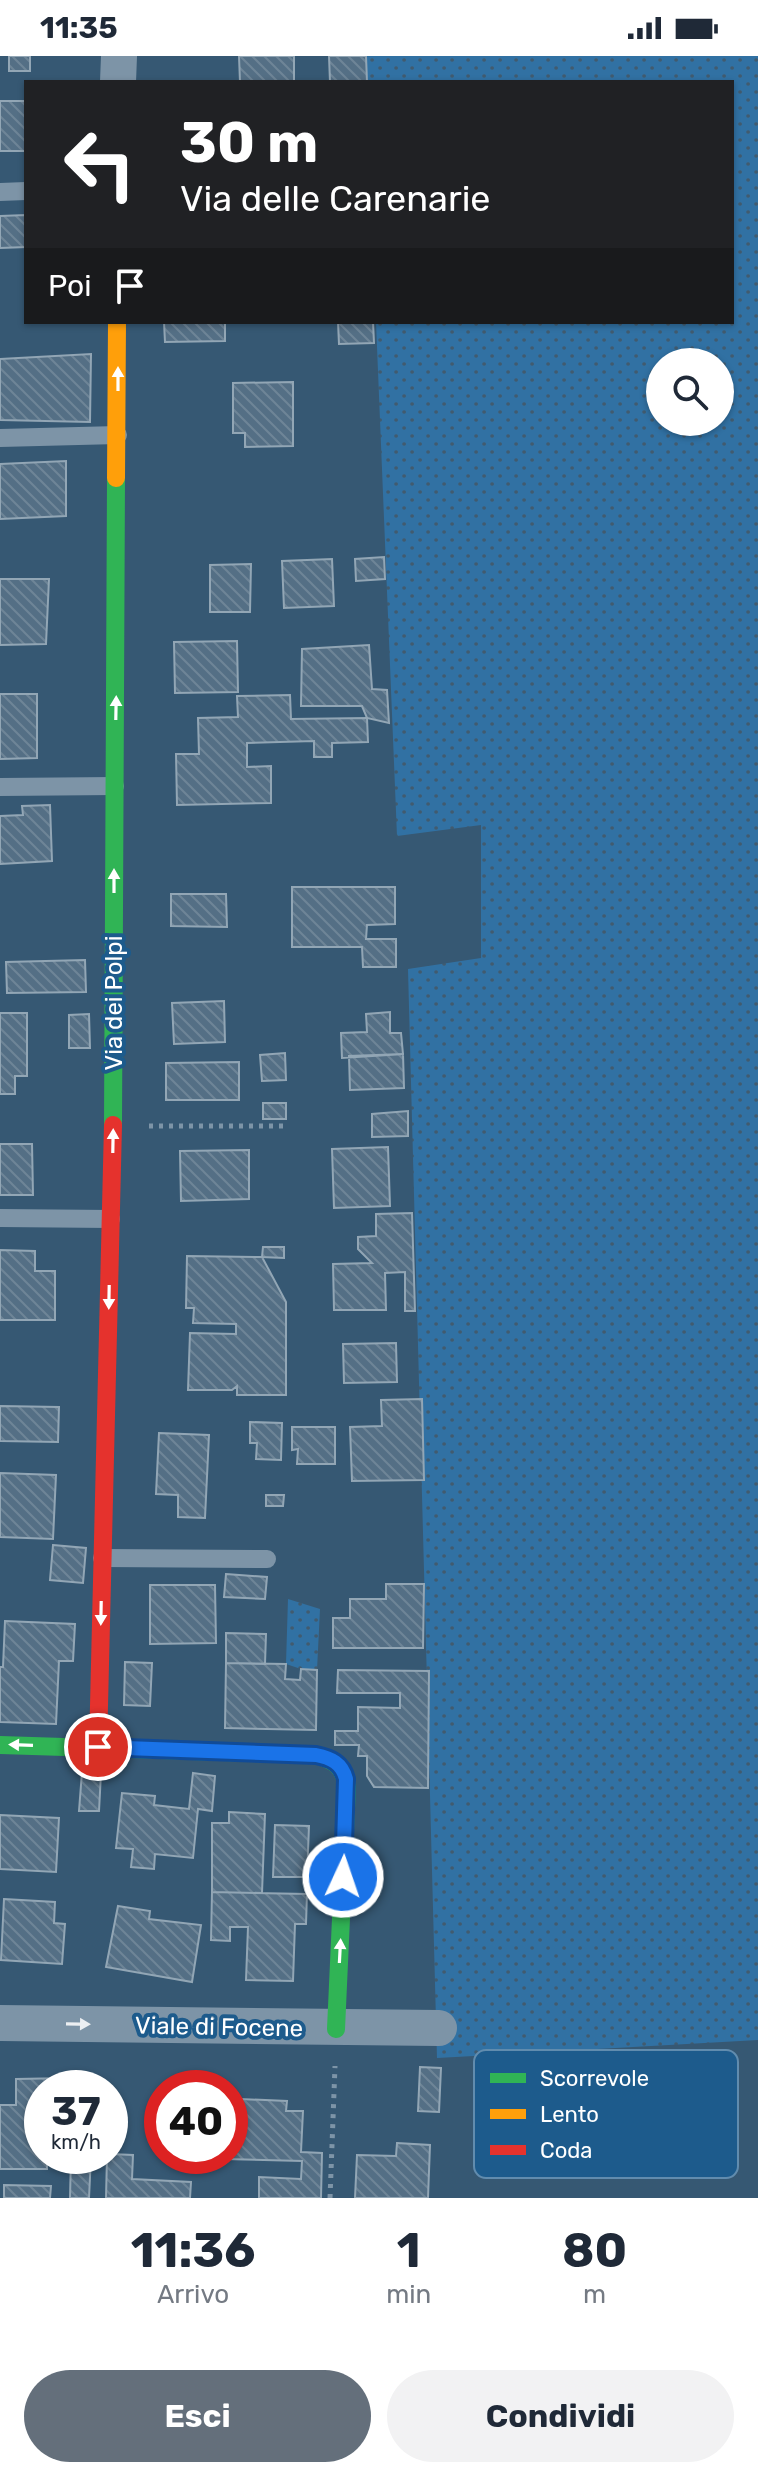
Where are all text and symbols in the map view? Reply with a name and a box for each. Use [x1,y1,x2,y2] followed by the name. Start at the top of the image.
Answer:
[40,10,118,46] text: 11:35
[180,110,318,176] text: 30 m
[48,112,152,216] icon: left
[180,177,491,220] text: Via delle Carenarie
[108,264,152,308] icon: arrive
[48,268,92,304] text: Poi
[646,348,734,436] map controls
[646,348,734,436] button: search
[112,366,124,391] one-way arrow
[109,695,122,720] one-way arrow
[108,868,120,893] one-way arrow
[100,936,128,1070] street label: Via dei Polpi
[106,1128,119,1153] one-way arrow
[103,1285,115,1310] one-way arrow
[95,1601,108,1626] one-way arrow
[64,1713,132,1781] pin
[76,1725,120,1769] icon: arrive
[8,1739,33,1752] one-way arrow
[301,1835,385,1919] position arrow
[333,1938,346,1963] one-way arrow
[135,2012,303,2042] street label: Viale di Focene
[66,2018,91,2030] one-way arrow
[474,2050,738,2178] legend
[540,2065,649,2092] text: Scorrevole
[144,2070,248,2174] speed limit sign: 40
[51,2088,101,2135] text: 37
[540,2101,599,2128] text: Lento
[51,2130,101,2154] text: km/h
[540,2137,593,2164] text: Coda
[131,2222,255,2279] text: 11:36
[397,2222,421,2279] text: 1
[562,2222,627,2279] text: 80
[157,2279,229,2310] text: Arrivo
[386,2279,431,2310] text: min
[583,2279,606,2310] text: m
[24,2370,371,2462] button: Esci
[387,2370,734,2462] button: Condividi

